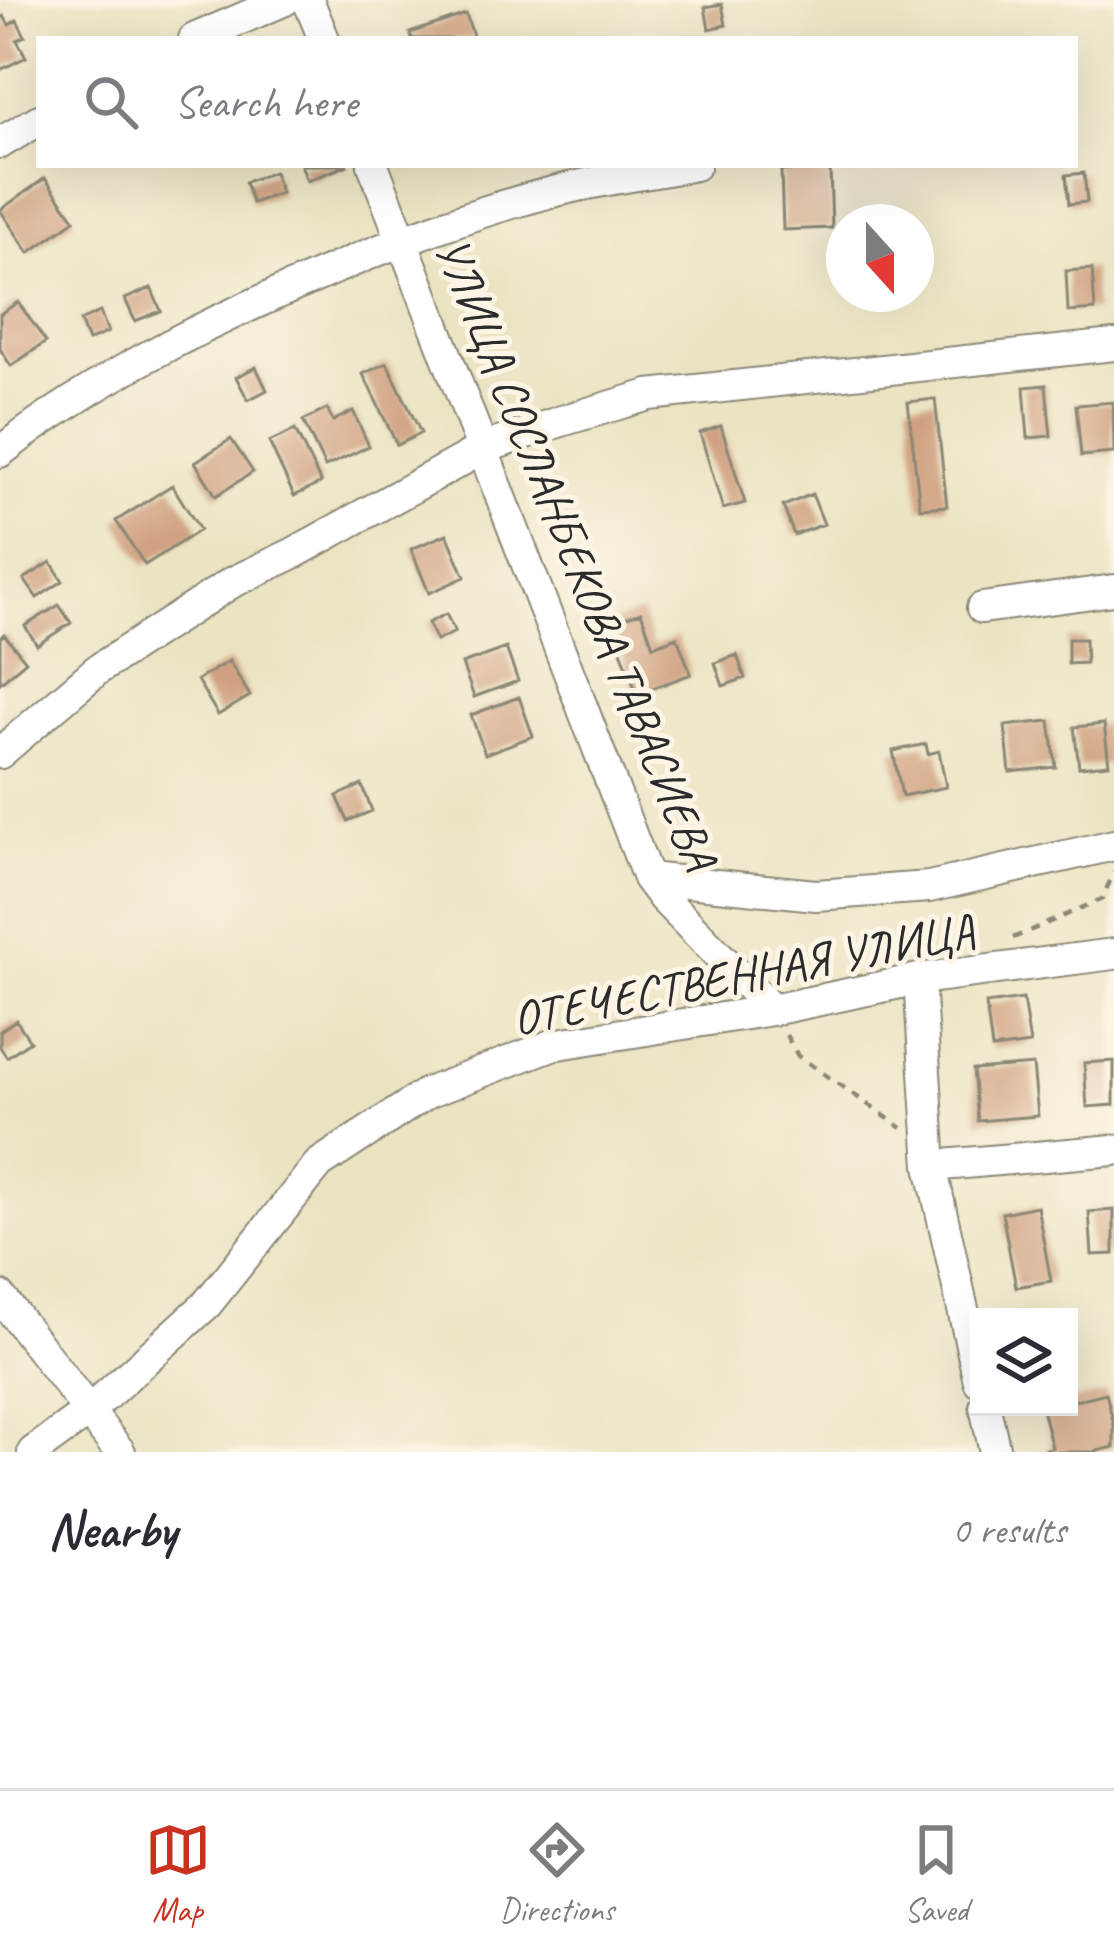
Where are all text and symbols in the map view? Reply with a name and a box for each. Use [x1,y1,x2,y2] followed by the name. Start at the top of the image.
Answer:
[36,36,1078,168] search box
[78,69,144,135] icon: search
[174,74,357,131] text: Search here
[826,204,934,312] north arrow
[422,229,731,880] street label: УЛИЦА СОСЛАНБЕКОВА ТАВАСИЕВА
[507,900,980,1048] street label: ОТЕЧЕСТВЕННАЯ УЛИЦА
[970,1308,1078,1416] map controls
[970,1308,1078,1416] button: layers
[48,1498,176,1562] text: Nearby
[952,1506,1066,1555] text: 0 results
[145,1817,211,1931] tab: Map
[500,1817,614,1931] tab: Directions
[903,1817,969,1931] tab: Saved

